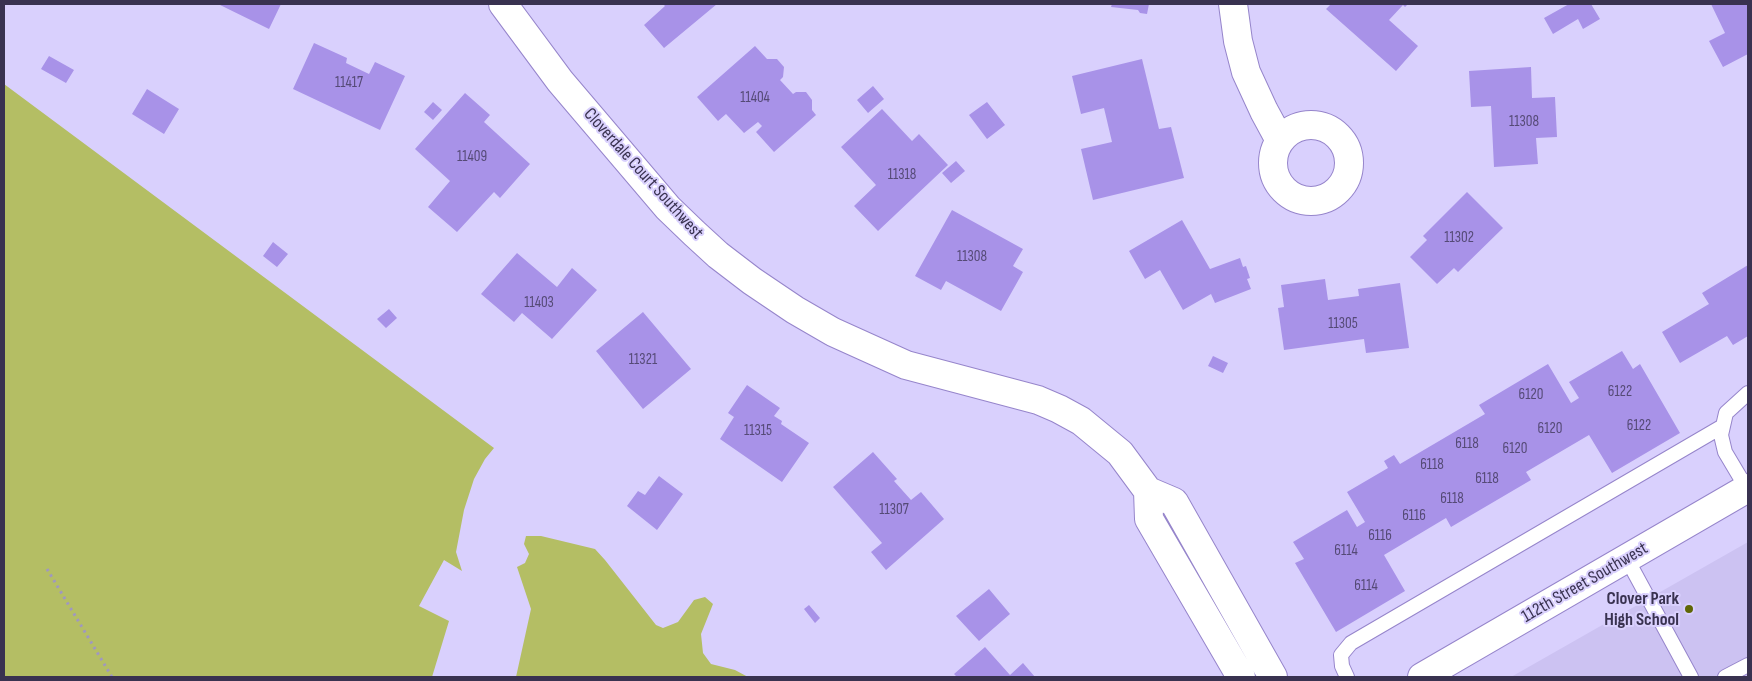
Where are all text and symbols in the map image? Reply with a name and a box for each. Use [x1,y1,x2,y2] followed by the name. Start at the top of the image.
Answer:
[335,74,363,92] house number: 11417
[740,89,770,107] house number: 11404
[579,104,707,244] street label: Cloverdale Court Southwest
[1509,113,1539,131] house number: 11308
[457,148,487,166] house number: 11409
[888,166,916,184] house number: 11318
[1444,229,1474,247] house number: 11302
[957,248,987,266] house number: 11308
[524,294,554,312] house number: 11403
[1328,315,1358,333] house number: 11305
[629,351,657,369] house number: 11321
[1608,383,1632,401] house number: 6122
[1519,386,1543,404] house number: 6120
[1627,417,1651,435] house number: 6122
[1538,420,1562,438] house number: 6120
[744,422,772,440] house number: 11315
[1455,435,1479,453] house number: 6118
[1503,440,1527,458] house number: 6120
[1420,456,1444,474] house number: 6118
[1475,470,1499,488] house number: 6118
[1440,490,1464,508] house number: 6118
[879,501,909,519] house number: 11307
[1402,507,1426,525] house number: 6116
[1368,527,1392,545] house number: 6116
[1518,538,1652,628] street label: 112th Street Southwest
[1334,542,1358,560] house number: 6114
[1354,577,1378,595] house number: 6114
[1604,588,1679,630] place label: Clover Park High School
[1683,603,1695,615] marker: Clover Park High School

